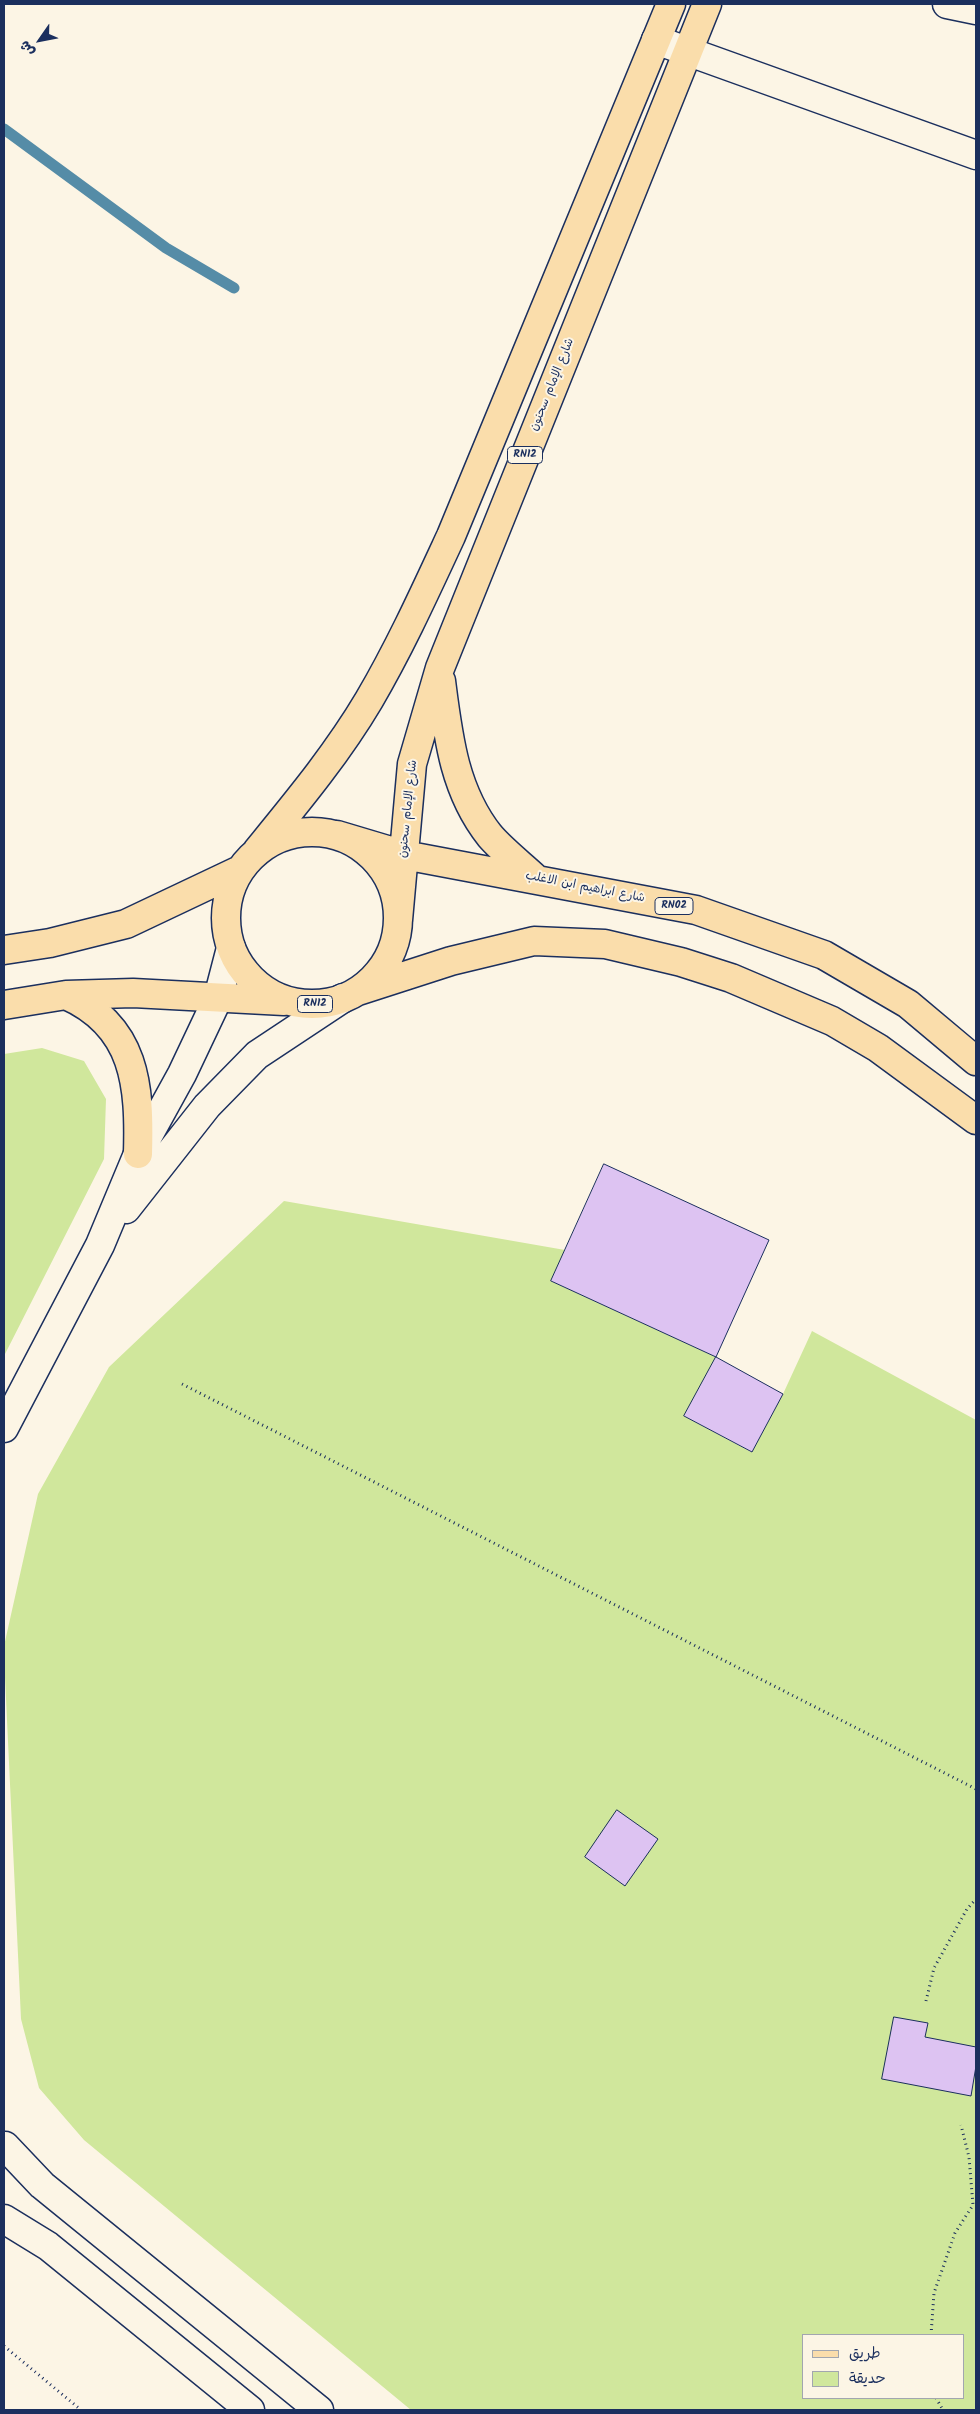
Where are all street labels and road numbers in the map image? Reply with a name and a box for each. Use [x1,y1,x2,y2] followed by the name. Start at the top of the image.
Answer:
[528,337,578,433] street label: شارع الإمام سحنون
[508,446,542,464] road number: RN12
[397,759,421,859] street label: شارع الإمام سحنون
[524,869,646,907] street label: شارع ابراهيم ابن الاغلب
[655,898,693,914] road number: RN02
[298,996,332,1012] road number: RN12

